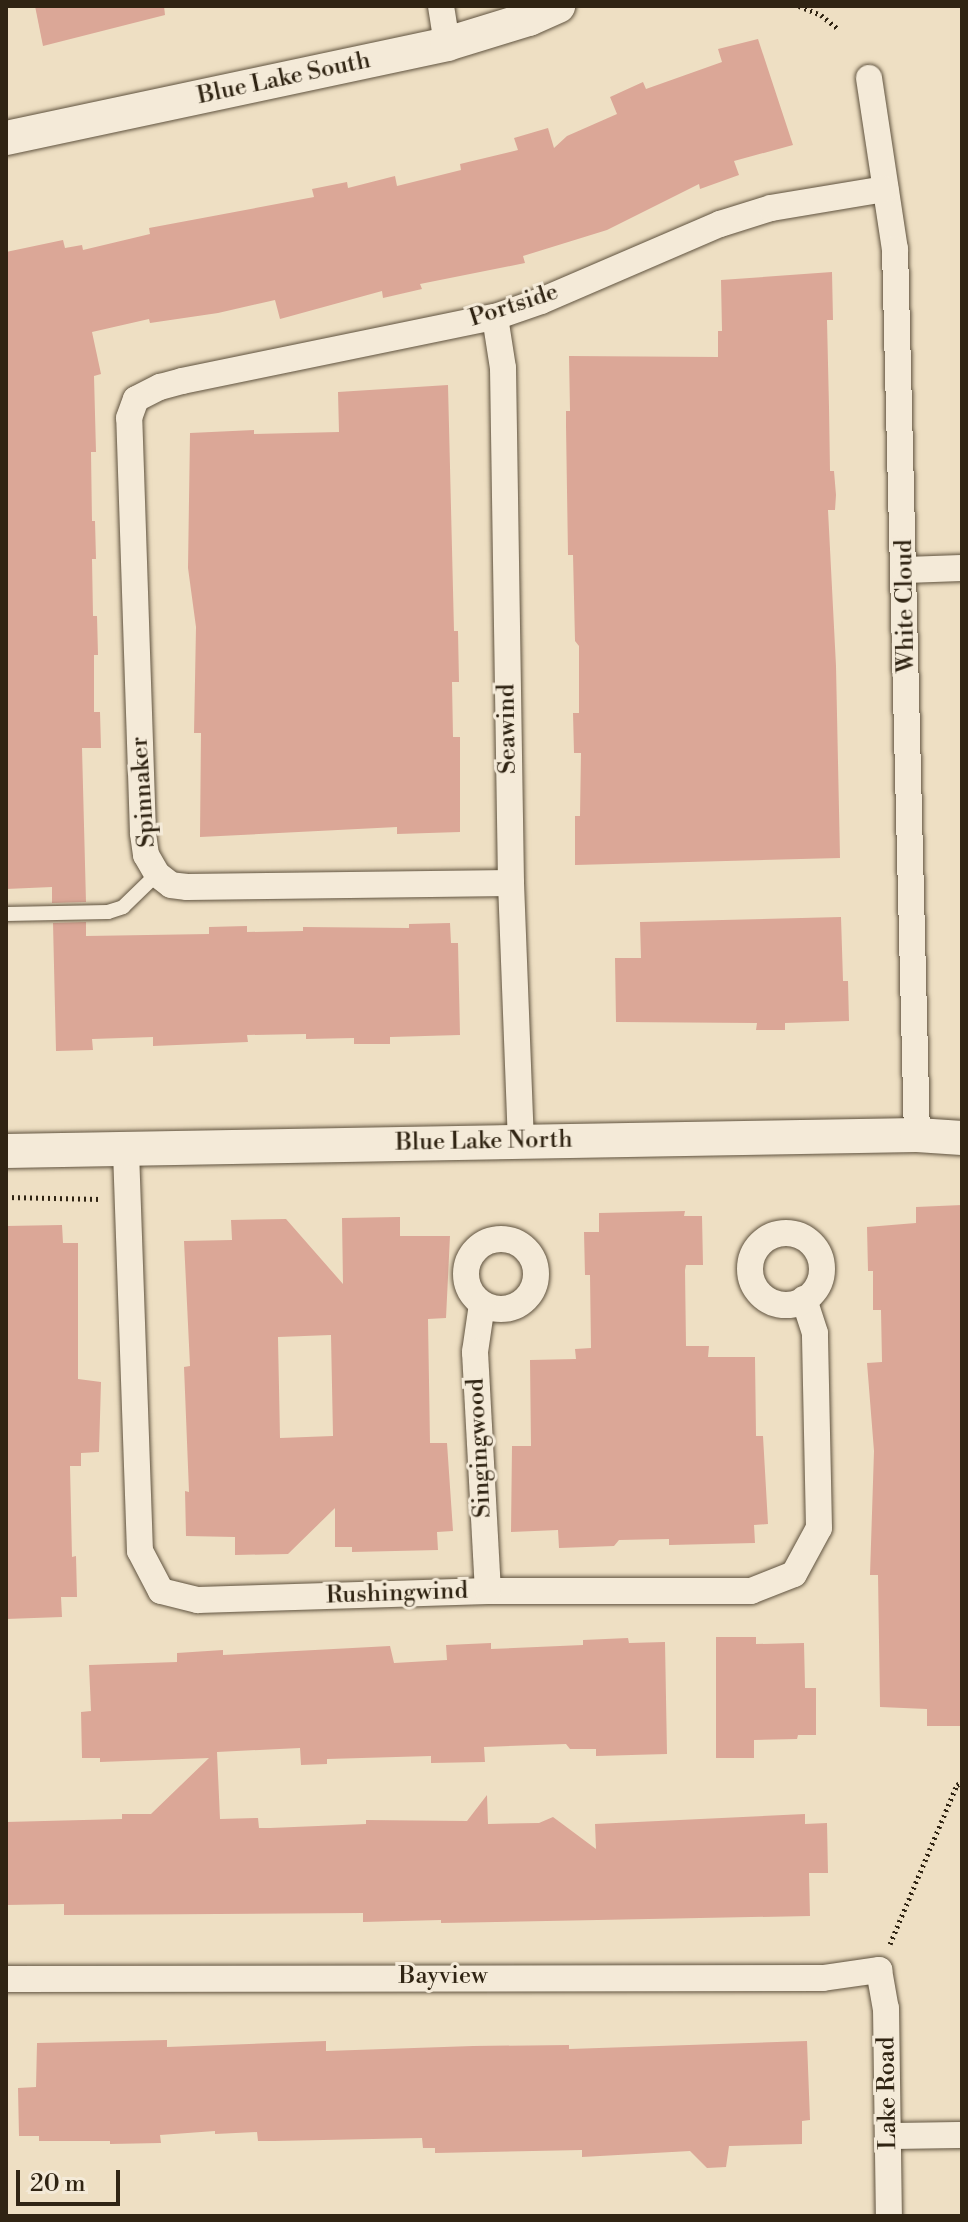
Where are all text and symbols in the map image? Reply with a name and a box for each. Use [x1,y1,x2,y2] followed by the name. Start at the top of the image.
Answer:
[195,47,373,111] street label: Blue Lake South
[466,278,562,334] street label: Portside
[890,539,922,673] street label: White Cloud
[493,684,523,774] street label: Seawind
[126,736,162,848] street label: Spinnaker
[395,1126,573,1158] street label: Blue Lake North
[462,1377,498,1519] street label: Singingwood
[326,1577,468,1611] street label: Rushingwind
[399,1963,487,1991] street label: Bayview
[873,2036,903,2150] street label: Lake Road
[20,2154,124,2204] scale bar
[30,2169,86,2199] text: 20 m

